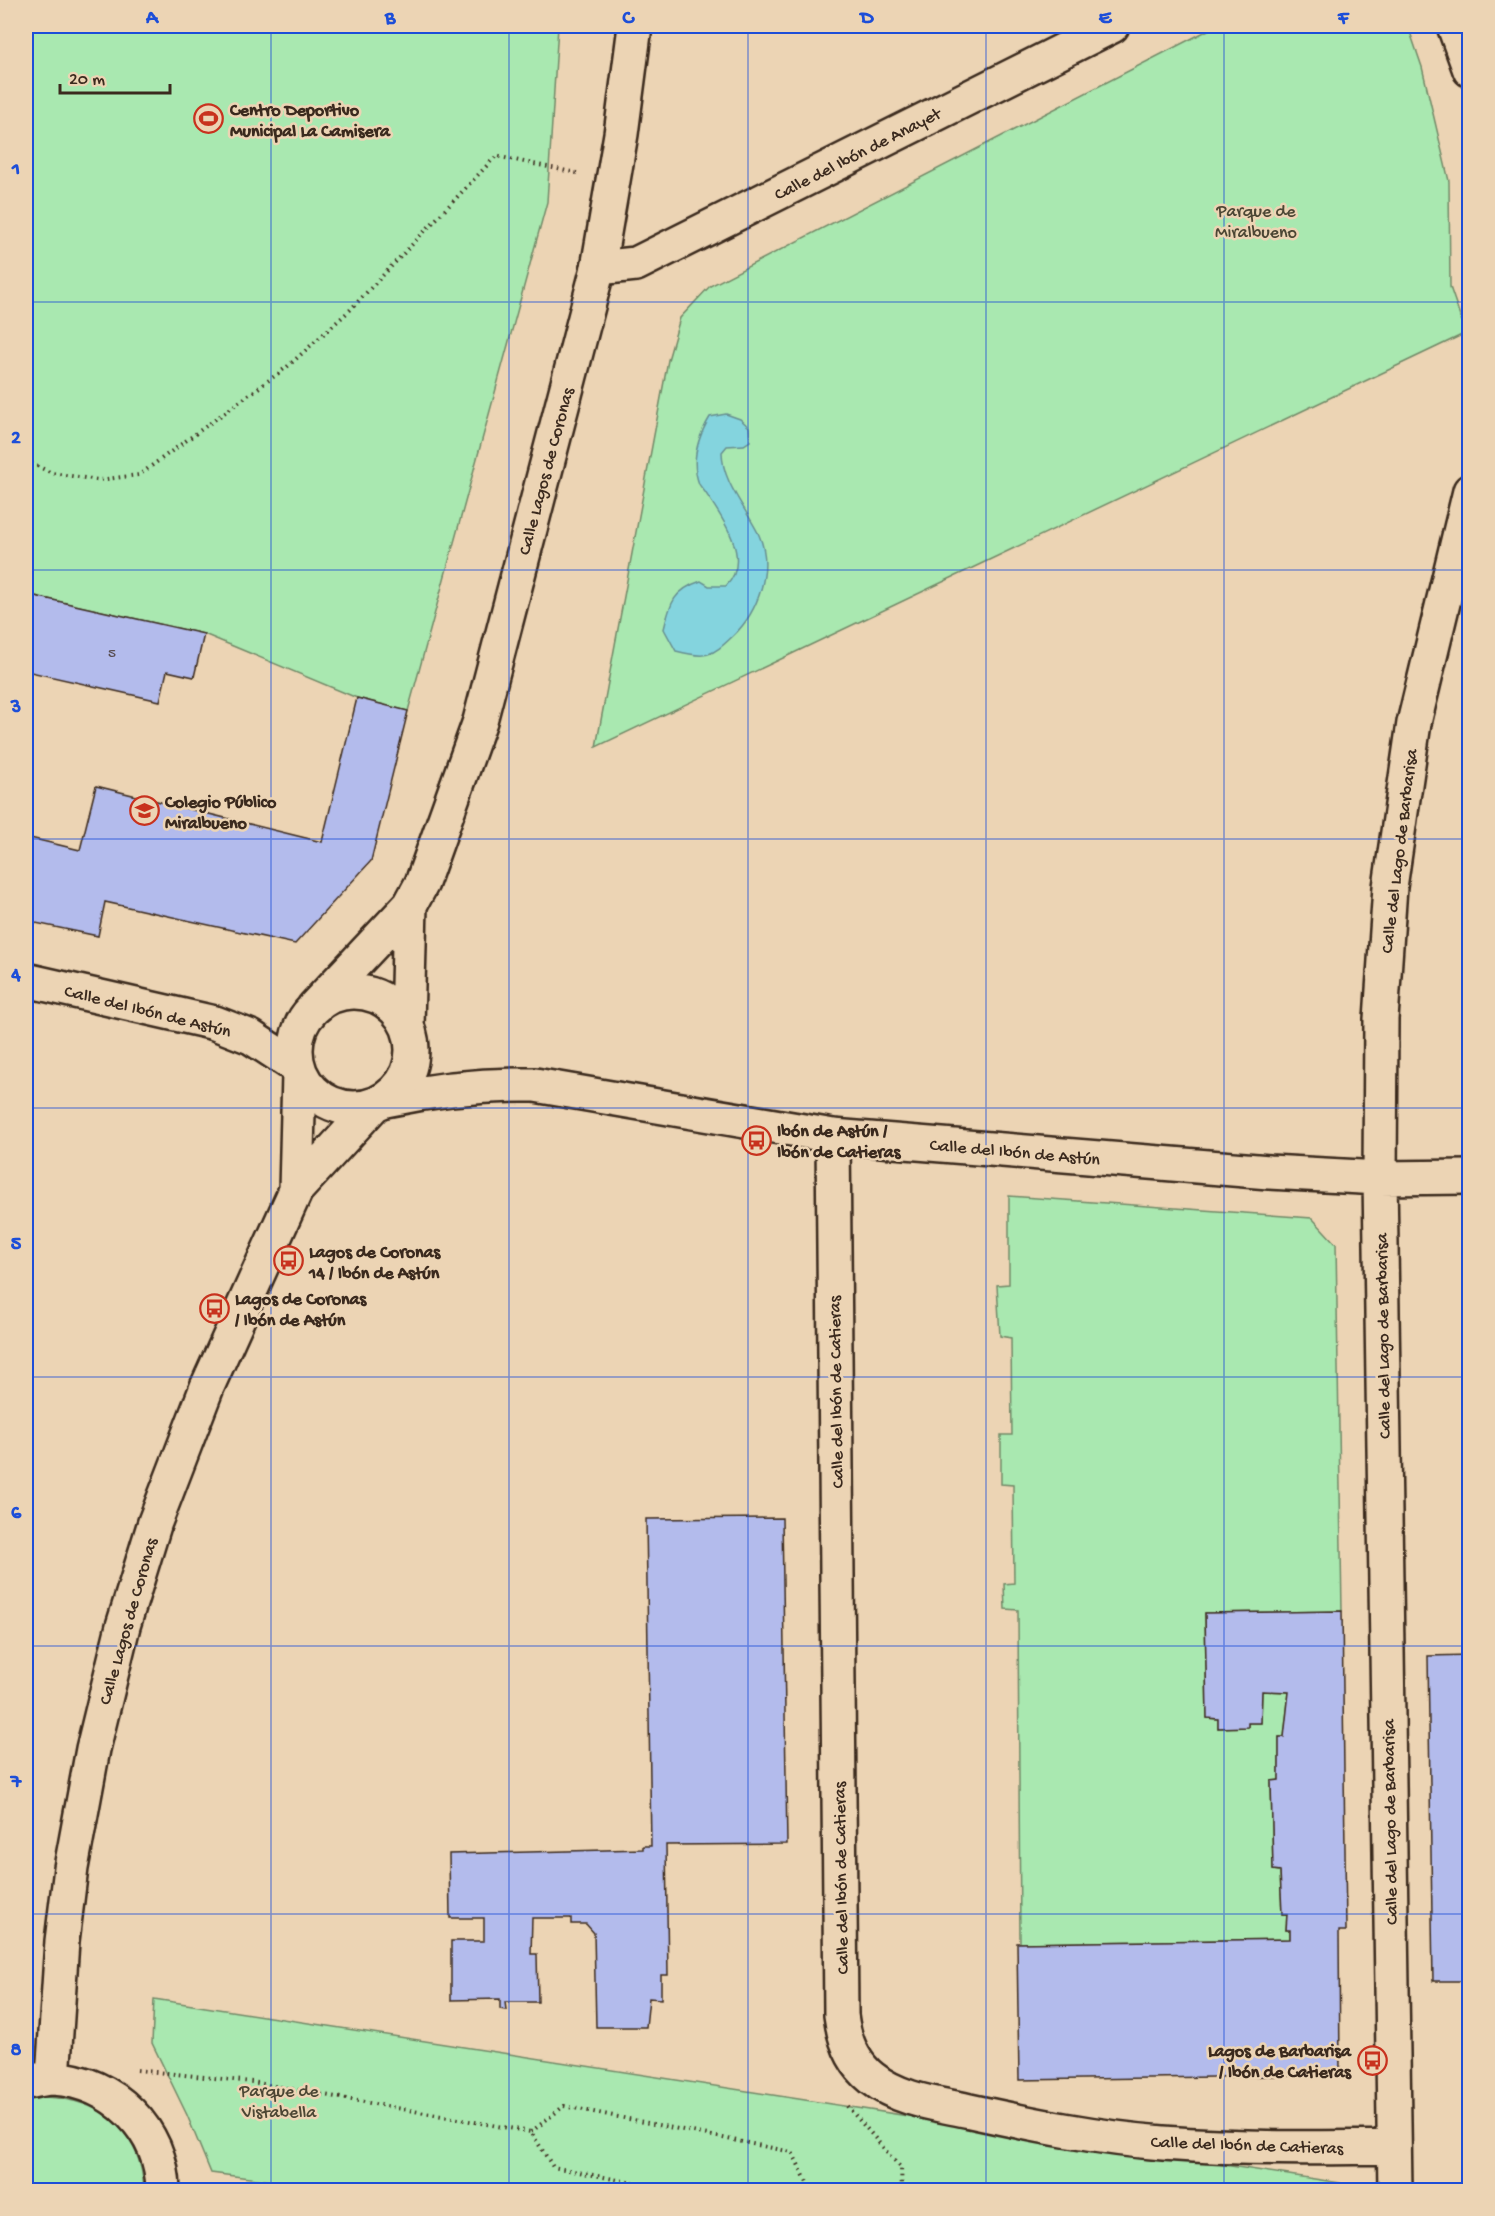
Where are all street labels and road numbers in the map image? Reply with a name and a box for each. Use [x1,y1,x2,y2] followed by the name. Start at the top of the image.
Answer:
[771,103,946,206] street label: Calle del Ibón de Anayet
[515,384,580,558] street label: Calle Lagos de Coronas
[1378,747,1424,955] street label: Calle del Lago de Barbarisa
[62,982,233,1043] street label: Calle del Ibón de Astún
[929,1136,1101,1171] street label: Calle del Ibón de Astún
[1372,1232,1397,1439] street label: Calle del Lago de Barbarisa
[825,1294,850,1488] street label: Calle del Ibón de Catieras
[96,1535,164,1707] street label: Calle Lagos de Coronas
[1379,1718,1404,1925] street label: Calle del Lago de Barbarisa
[830,1780,855,1974] street label: Calle del Ibón de Catieras
[1150,2133,1345,2160] street label: Calle del Ibón de Catieras

